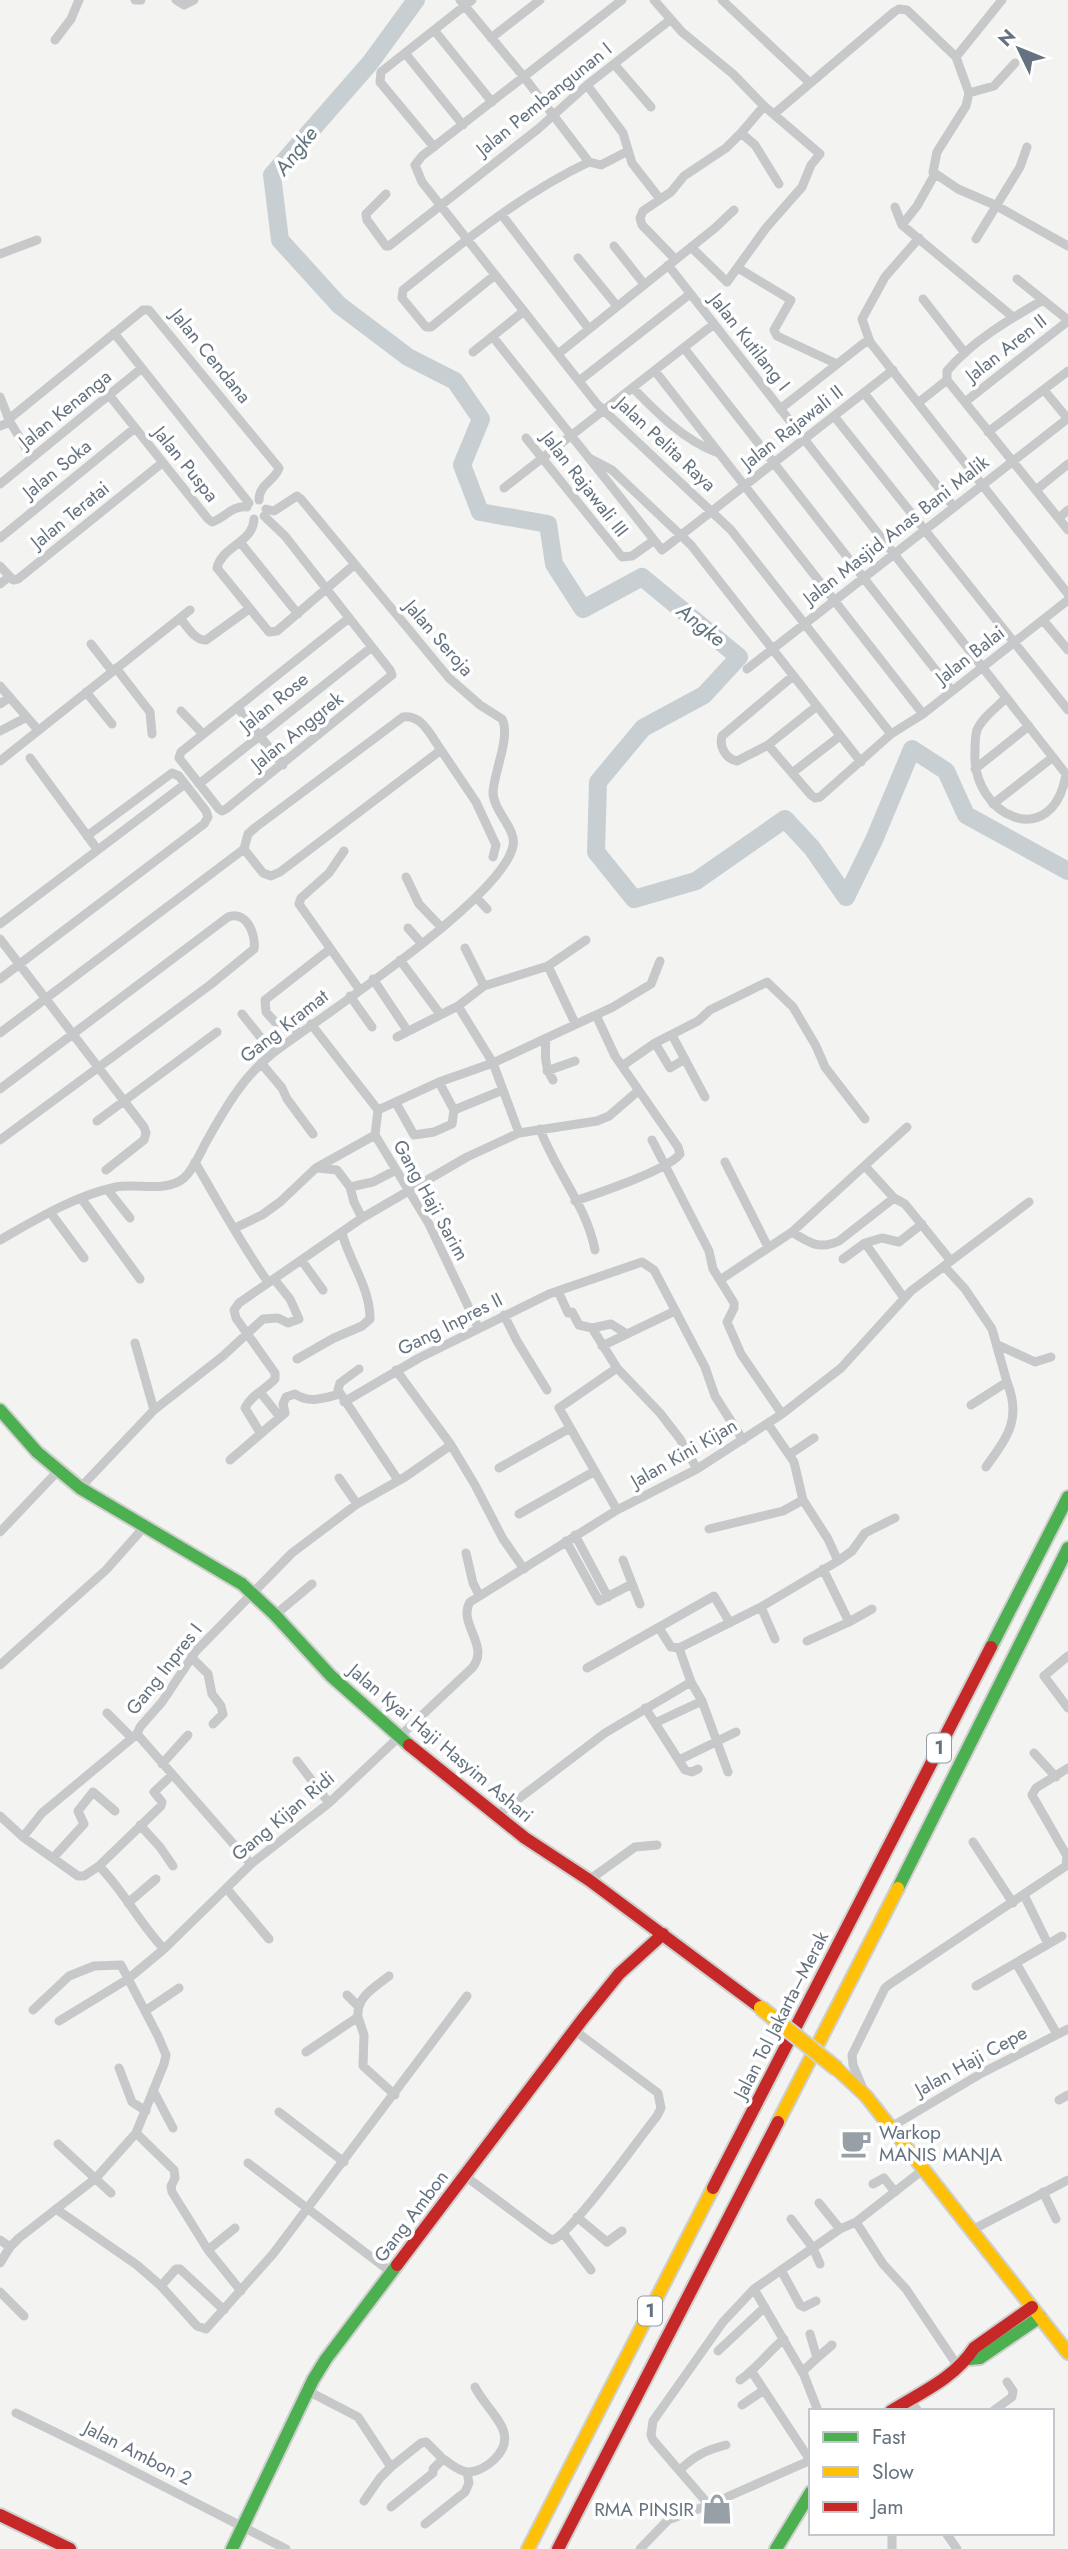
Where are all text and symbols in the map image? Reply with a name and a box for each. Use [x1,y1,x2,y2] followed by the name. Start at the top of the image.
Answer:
[984,14,1054,84] north arrow
[992,23,1022,52] text: N
[468,36,618,164] street label: Jalan Pembangunan I
[267,120,325,183] water label: Angke
[701,285,797,396] street label: Jalan Kutilang I
[163,301,258,409] street label: Jalan Cendana
[957,308,1052,390] street label: Jalan Aren II
[11,363,117,457] street label: Jalan Kenanga
[733,379,849,477] street label: Jalan Rajawali II
[608,388,722,498] street label: Jalan Pelita Raya
[145,418,225,508] street label: Jalan Puspa
[533,423,635,543] street label: Jalan Rajawali III
[15,433,97,507] street label: Jalan Soka
[795,449,995,613] street label: Jalan Masjid Anas Bani Malik
[23,475,115,557] street label: Jalan Teratai
[396,592,480,682] street label: Jalan Seroja
[669,595,732,654] water label: Angke
[927,619,1010,692] street label: Jalan Balai
[232,666,314,740] street label: Jalan Rose
[243,685,349,778] street label: Jalan Anggrek
[234,983,334,1069] street label: Gang Kramat
[387,1135,475,1265] street label: Gang Haji Sarim
[393,1286,507,1362] street label: Gang Inpres II
[623,1412,742,1496] street label: Jalan Kini Kijan
[120,1617,208,1721] street label: Gang Inpres I
[340,1656,539,1828] street label: Jalan Kyai Haji Hasyim Ashari
[927,1734,951,1763] road number: 1
[226,1765,340,1867] street label: Gang Kijan Ridi
[726,1926,835,2106] street label: Jalan Tol Jakarta–Merak
[907,2019,1032,2104] street label: Jalan Haji Cepe
[879,2119,1003,2168] place label: Warkop MANIS MANJA
[839,2126,873,2160] cafe icon: Warkop MANIS MANJA
[367,2164,455,2268] street label: Gang Ambon
[638,2297,662,2326] road number: 1
[809,2409,1054,2535] legend
[77,2413,197,2492] street label: Jalan Ambon 2
[872,2422,905,2452] text: Fast
[872,2457,914,2487] text: Slow
[700,2492,734,2526] shop icon: RMA PINSIR
[869,2492,904,2522] text: Jam
[594,2496,694,2523] place label: RMA PINSIR

